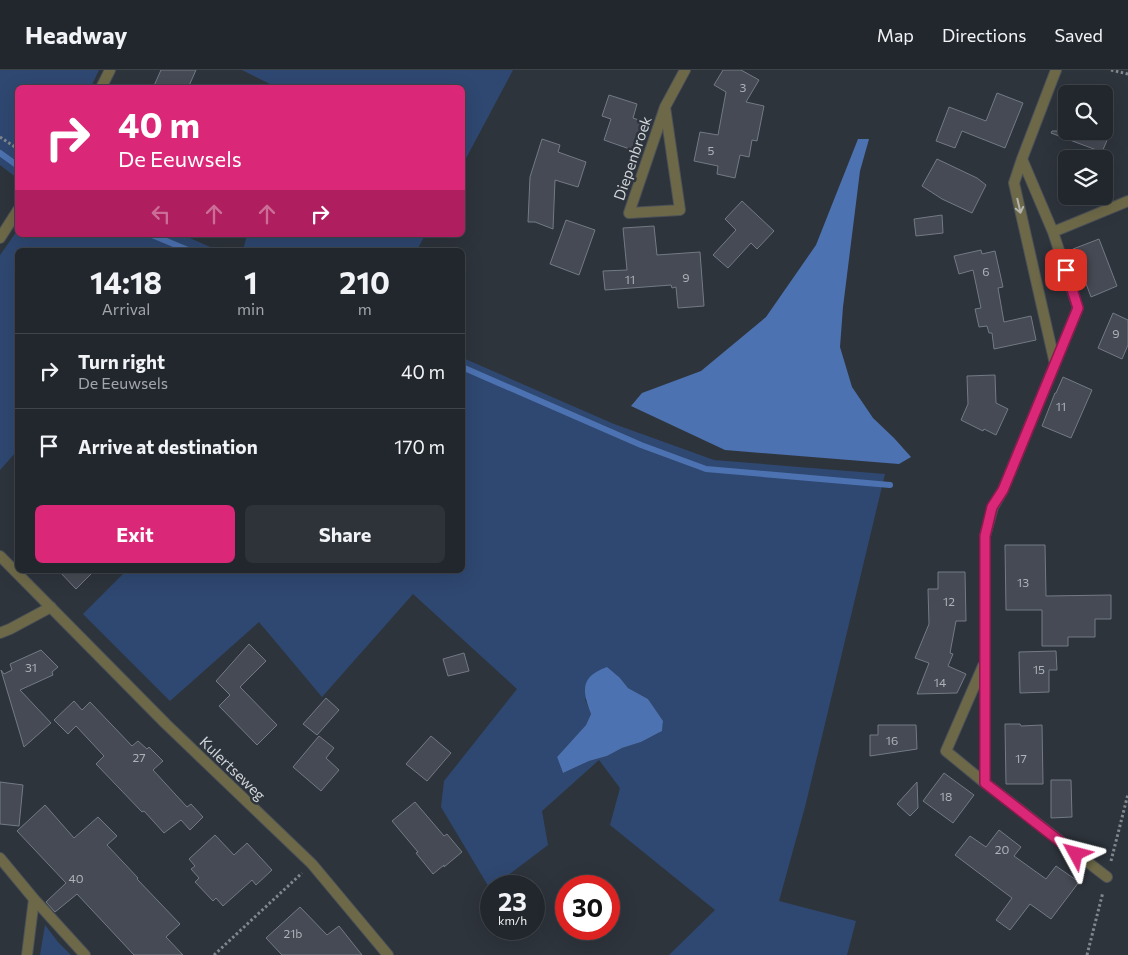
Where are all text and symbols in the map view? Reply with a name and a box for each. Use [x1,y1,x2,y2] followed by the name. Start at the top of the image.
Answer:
[25,20,128,49] text: Headway
[877,24,914,46] text: Map
[942,24,1026,46] text: Directions
[1054,24,1103,46] text: Saved
[740,80,747,94] house number: 3
[1058,85,1113,205] map controls
[1058,85,1113,140] button: search
[118,102,200,145] text: 40 m
[35,105,100,170] icon: right
[609,114,655,202] street label: Diepenbroek
[708,143,715,157] house number: 5
[118,145,242,172] text: De Eeuwsels
[1058,150,1113,205] button: layers
[1015,198,1024,214] one-way arrow
[147,200,175,228] icon: left
[200,200,228,228] icon: ahead
[253,200,281,228] icon: ahead
[306,200,334,228] icon: right
[1045,249,1087,291] pin
[1052,256,1080,284] icon: arrive
[90,263,162,300] text: 14:18
[244,263,257,300] text: 1
[339,263,390,300] text: 210
[982,264,990,278] house number: 6
[682,270,690,284] house number: 9
[625,272,635,286] house number: 11
[102,299,150,318] text: Arrival
[237,299,264,318] text: min
[358,299,372,318] text: m
[1112,326,1120,340] house number: 9
[78,350,165,373] text: Turn right
[35,357,63,385] icon: right
[401,360,445,383] text: 40 m
[78,373,168,392] text: De Eeuwsels
[1056,399,1066,413] house number: 11
[35,432,63,460] icon: arrive
[78,435,258,458] text: Arrive at destination
[394,435,445,458] text: 170 m
[35,505,235,563] button: Exit
[245,505,445,563] button: Share
[1017,575,1029,589] house number: 13
[943,594,955,608] house number: 12
[25,660,37,674] house number: 31
[1033,662,1045,676] house number: 15
[934,675,946,689] house number: 14
[196,732,270,804] street label: Kulertseweg
[886,733,898,747] house number: 16
[133,750,145,764] house number: 27
[1015,751,1027,765] house number: 17
[940,789,952,803] house number: 18
[1049,827,1101,879] position arrow
[995,842,1009,856] house number: 20
[68,871,84,885] house number: 40
[555,875,620,940] speed limit sign: 30
[498,886,527,916] text: 23
[498,913,527,927] text: km/h
[284,926,302,940] house number: 21b

